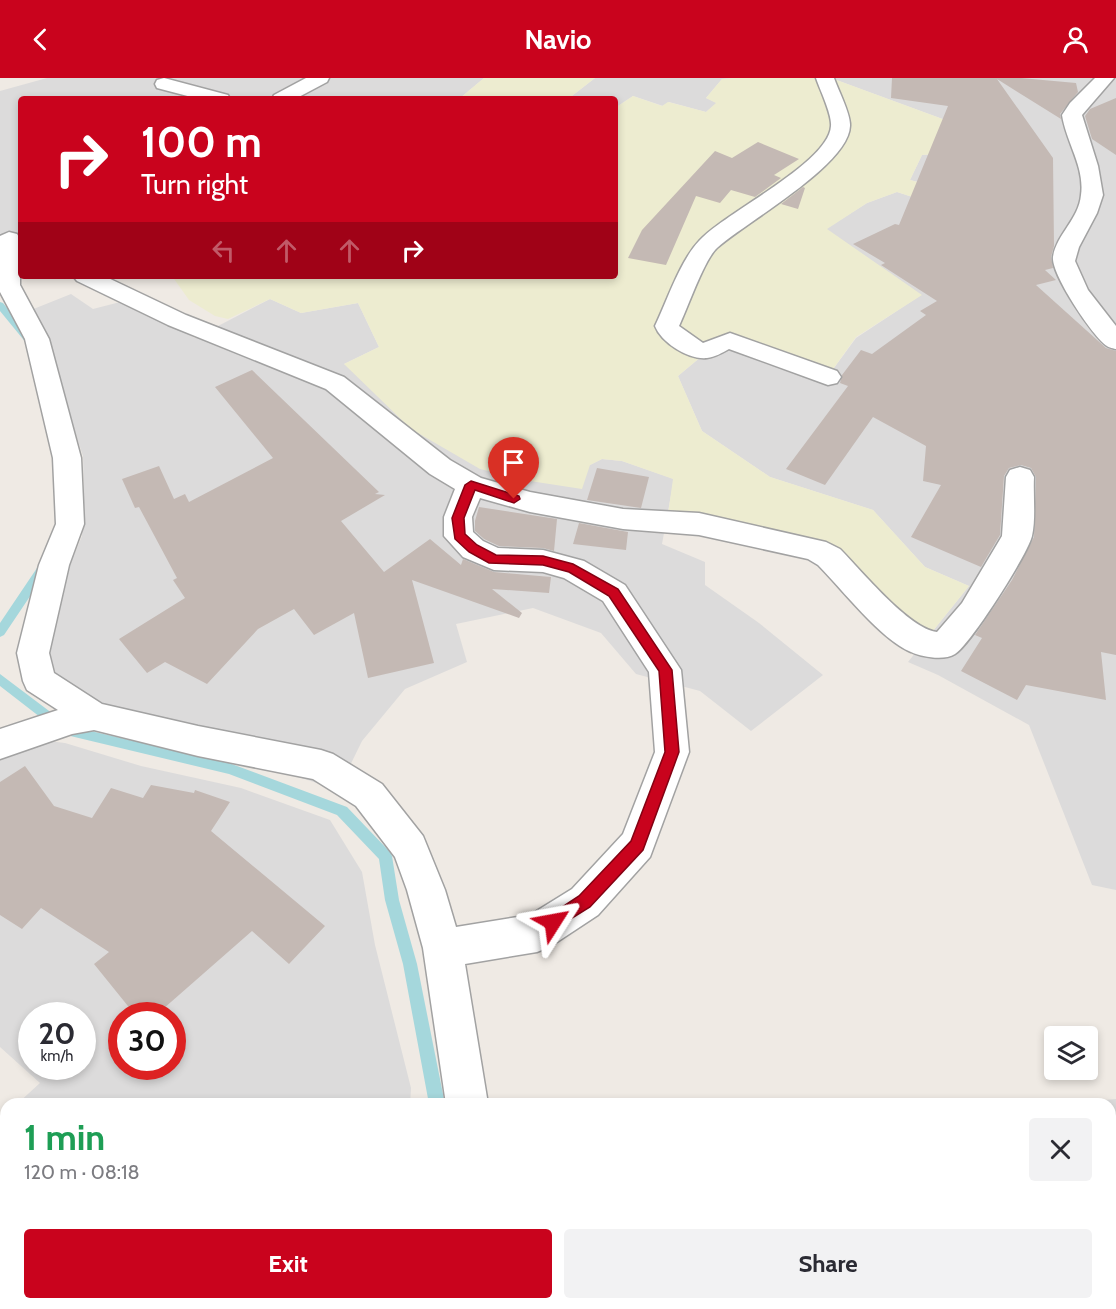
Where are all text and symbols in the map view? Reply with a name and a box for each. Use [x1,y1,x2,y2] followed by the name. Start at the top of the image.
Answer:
[24,23,57,56] icon: back
[524,23,592,56] text: Navio
[1059,23,1092,56] icon: person
[141,116,262,168] text: 100 m
[42,120,120,198] icon: right
[141,168,248,201] text: Turn right
[207,234,240,267] icon: left
[270,234,303,267] icon: ahead
[333,234,366,267] icon: ahead
[396,234,429,267] icon: right
[488,437,539,499] pin
[497,446,530,479] icon: arrive
[521,890,585,954] position arrow
[108,1002,186,1080] speed limit sign: 30
[38,1015,76,1052] text: 20
[1044,1026,1098,1080] map controls
[1044,1026,1098,1080] button: layers
[41,1047,73,1065] text: km/h
[24,1115,105,1159] text: 1 min
[1029,1118,1092,1181] button: close
[24,1160,140,1184] text: 120 m · 08:18
[24,1229,552,1298] button: Exit
[564,1229,1092,1298] button: Share

